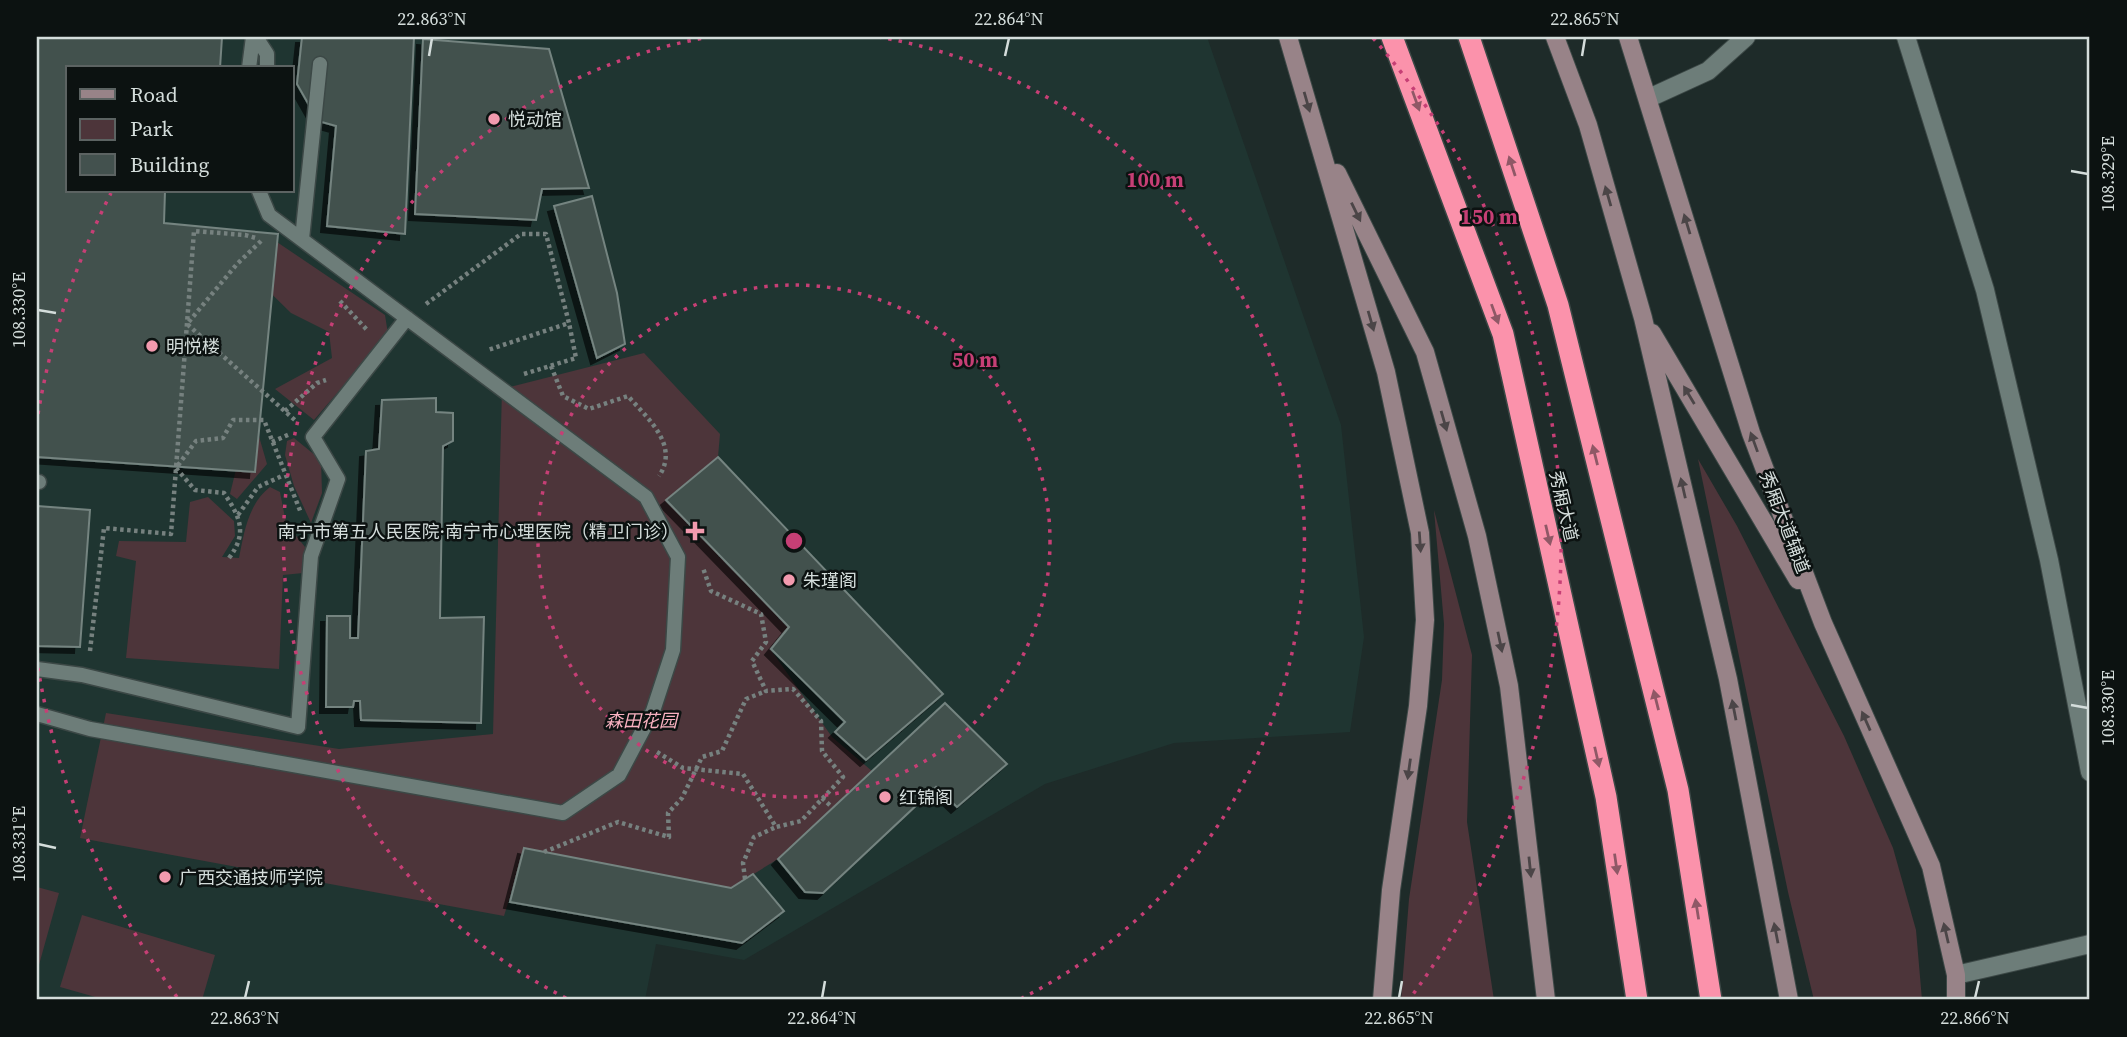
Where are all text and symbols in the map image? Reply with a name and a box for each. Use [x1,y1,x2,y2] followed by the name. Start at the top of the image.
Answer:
[397,6,467,31] text: 22.863°N
[974,6,1044,31] text: 22.864°N
[1550,6,1620,31] text: 22.865°N
[66,66,294,192] legend
[130,80,178,109] text: Road
[1411,90,1422,111] one-way arrow
[1303,92,1313,113] one-way arrow
[508,107,562,132] place label: 悦动馆
[486,111,502,127] marker: 悦动馆
[130,114,174,143] text: Park
[2095,136,2120,212] text: 108.329°E
[130,150,209,179] text: Building
[1506,155,1517,176] one-way arrow
[1126,165,1184,194] text: 100 m
[1603,186,1613,207] one-way arrow
[1351,202,1362,222] one-way arrow
[1460,202,1518,231] text: 150 m
[1682,214,1692,235] one-way arrow
[6,272,31,348] text: 108.330°E
[1490,304,1501,325] one-way arrow
[1366,310,1376,331] one-way arrow
[166,334,220,359] place label: 明悦楼
[144,338,160,354] marker: 明悦楼
[952,345,998,374] text: 50 m
[1682,386,1695,405] one-way arrow
[1440,411,1450,432] one-way arrow
[1748,431,1759,452] one-way arrow
[1589,444,1600,466] one-way arrow
[1754,467,1816,577] street label: 秀厢大道辅道
[1544,468,1584,544] street label: 秀厢大道
[1678,477,1689,499] one-way arrow
[278,519,679,544] place label: 南宁市第五人民医院·南宁市心理医院（精卫门诊）
[685,521,705,541] marker: 南宁市第五人民医院·南宁市心理医院（精卫门诊）
[1542,524,1553,546] one-way arrow
[782,529,806,553] centre of rings
[1415,532,1426,554] one-way arrow
[803,568,857,593] place label: 朱瑾阁
[781,572,797,588] marker: 朱瑾阁
[1494,631,1505,653] one-way arrow
[2095,670,2120,746] text: 108.330°E
[1650,688,1661,710] one-way arrow
[1728,699,1739,721] one-way arrow
[605,708,680,733] park label: 森田花园
[1860,711,1872,731] one-way arrow
[1592,746,1603,768] one-way arrow
[1403,758,1414,780] one-way arrow
[899,785,953,810] place label: 红锦阁
[877,789,893,805] marker: 红锦阁
[6,806,31,882] text: 108.331°E
[1611,854,1622,876] one-way arrow
[1524,856,1535,878] one-way arrow
[179,865,323,890] place label: 广西交通技师学院
[157,869,173,885] marker: 广西交通技师学院
[1691,897,1702,919] one-way arrow
[1771,922,1782,944] one-way arrow
[1940,922,1951,944] one-way arrow
[210,1005,280,1030] text: 22.863°N
[787,1005,857,1030] text: 22.864°N
[1364,1005,1434,1030] text: 22.865°N
[1940,1005,2010,1030] text: 22.866°N

